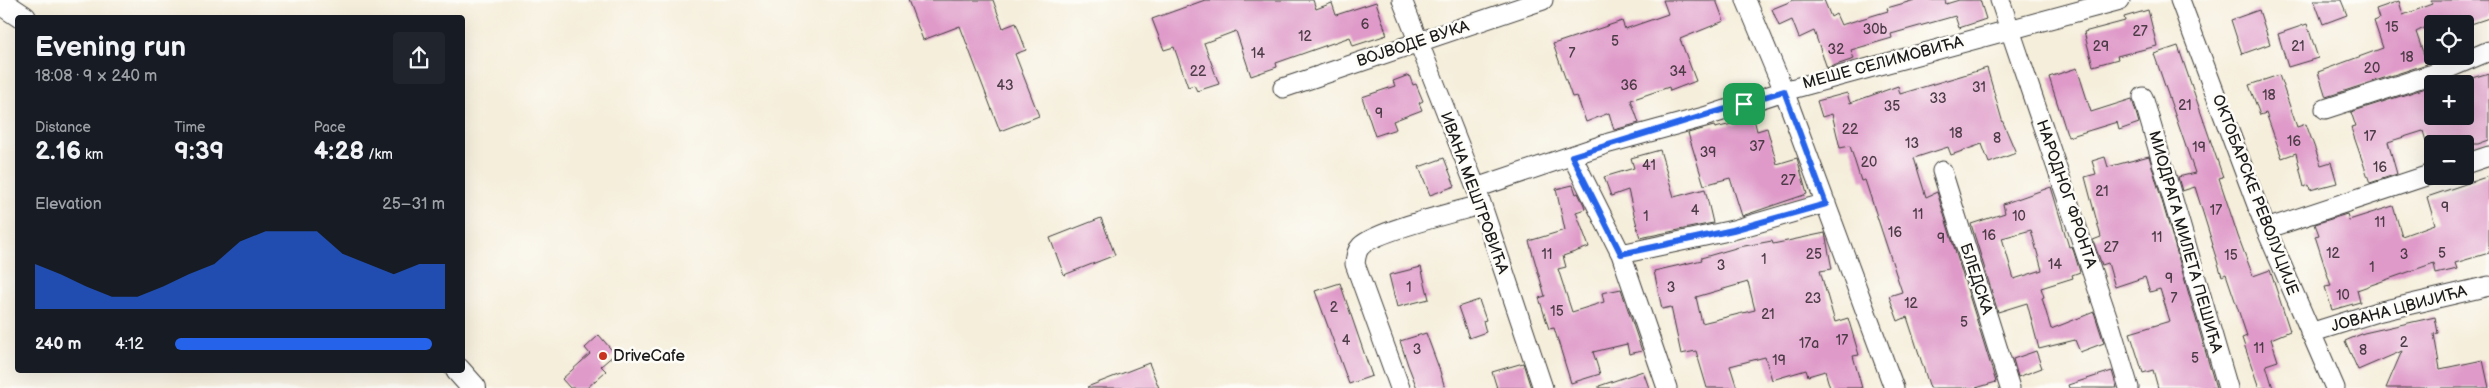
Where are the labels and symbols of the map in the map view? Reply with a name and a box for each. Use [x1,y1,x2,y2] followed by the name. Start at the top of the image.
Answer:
[1361,16,1370,33] house number: 6
[1354,17,1472,71] street label: ВОЈВОДЕ ВУКА
[2385,19,2399,36] house number: 15
[1863,21,1887,38] house number: 30b
[2132,23,2148,40] house number: 27
[1298,28,1313,45] house number: 12
[1801,32,1966,94] street label: МЕШЕ СЕЛИМОВИЋА
[1611,33,1619,50] house number: 5
[2093,38,2109,55] house number: 29
[2291,38,2305,55] house number: 21
[1828,41,1845,58] house number: 32
[1251,45,1265,62] house number: 14
[1569,45,1576,62] house number: 7
[2400,49,2414,66] house number: 18
[2364,60,2380,77] house number: 20
[1190,63,1207,80] house number: 22
[1669,63,1687,80] house number: 34
[996,77,1014,94] house number: 43
[1620,77,1638,94] house number: 36
[1972,79,1986,96] house number: 31
[1723,83,1765,125] pin
[2262,87,2276,104] house number: 18
[1929,90,1947,107] house number: 33
[2208,92,2302,298] street label: ОКТОБАРСКЕ РЕВОЛУЦИЈЕ
[2178,97,2192,114] house number: 21
[1884,98,1900,115] house number: 35
[1375,105,1383,122] house number: 9
[1436,109,1512,277] street label: ИВАНА МЕШТРОВИЋА
[2032,117,2100,271] street label: НАРОДНОГ ФРОНТА
[1842,121,1859,138] house number: 22
[1949,125,1963,142] house number: 18
[2364,128,2376,145] house number: 17
[2144,129,2226,356] street label: МИОДРАГА МИЛЕТА ПЕШИЋА
[1993,130,2001,147] house number: 8
[2287,133,2301,150] house number: 16
[1905,135,1919,152] house number: 13
[1749,138,1765,155] house number: 37
[2192,139,2206,156] house number: 19
[1700,144,1716,161] house number: 39
[1861,154,1877,171] house number: 20
[1642,157,1656,174] house number: 41
[2373,159,2387,176] house number: 16
[1780,172,1796,189] house number: 27
[2095,183,2109,200] house number: 21
[2441,199,2449,216] house number: 9
[1691,202,1700,219] house number: 4
[2210,202,2222,219] house number: 17
[1913,206,1923,223] house number: 11
[1643,208,1649,225] house number: 1
[2012,208,2026,225] house number: 10
[2375,214,2385,231] house number: 11
[1888,224,1902,241] house number: 16
[1982,227,1996,244] house number: 16
[2152,229,2162,246] house number: 11
[1937,230,1945,247] house number: 9
[2103,239,2119,256] house number: 27
[1956,241,1997,317] street label: БЛЕДСКА
[2326,245,2341,262] house number: 12
[2438,245,2446,262] house number: 5
[1542,246,1552,263] house number: 11
[1806,246,1822,263] house number: 25
[2400,246,2408,263] house number: 3
[2224,247,2238,264] house number: 15
[1761,251,1767,268] house number: 1
[2048,256,2062,273] house number: 14
[1717,257,1725,274] house number: 3
[2369,259,2375,276] house number: 1
[2165,270,2173,287] house number: 9
[1406,279,1412,296] house number: 1
[1667,279,1675,296] house number: 3
[2329,282,2469,336] street label: ЈОВАНА ЦВИЈИЋА
[2336,287,2350,304] house number: 10
[1805,290,1821,307] house number: 23
[2171,290,2178,307] house number: 7
[1904,295,1919,312] house number: 12
[1330,299,1339,316] house number: 2
[1550,303,1564,320] house number: 15
[1761,306,1775,323] house number: 21
[1960,314,1968,331] house number: 5
[1342,332,1351,349] house number: 4
[1836,332,1848,349] house number: 17
[2400,334,2409,351] house number: 2
[1799,335,1819,352] house number: 17a
[2254,340,2264,357] house number: 11
[1413,341,1421,358] house number: 3
[2359,342,2367,359] house number: 8
[613,347,685,366] place label: DriveCafe
[597,350,609,362] marker: DriveCafe
[2191,350,2199,367] house number: 5
[1772,352,1786,369] house number: 19

